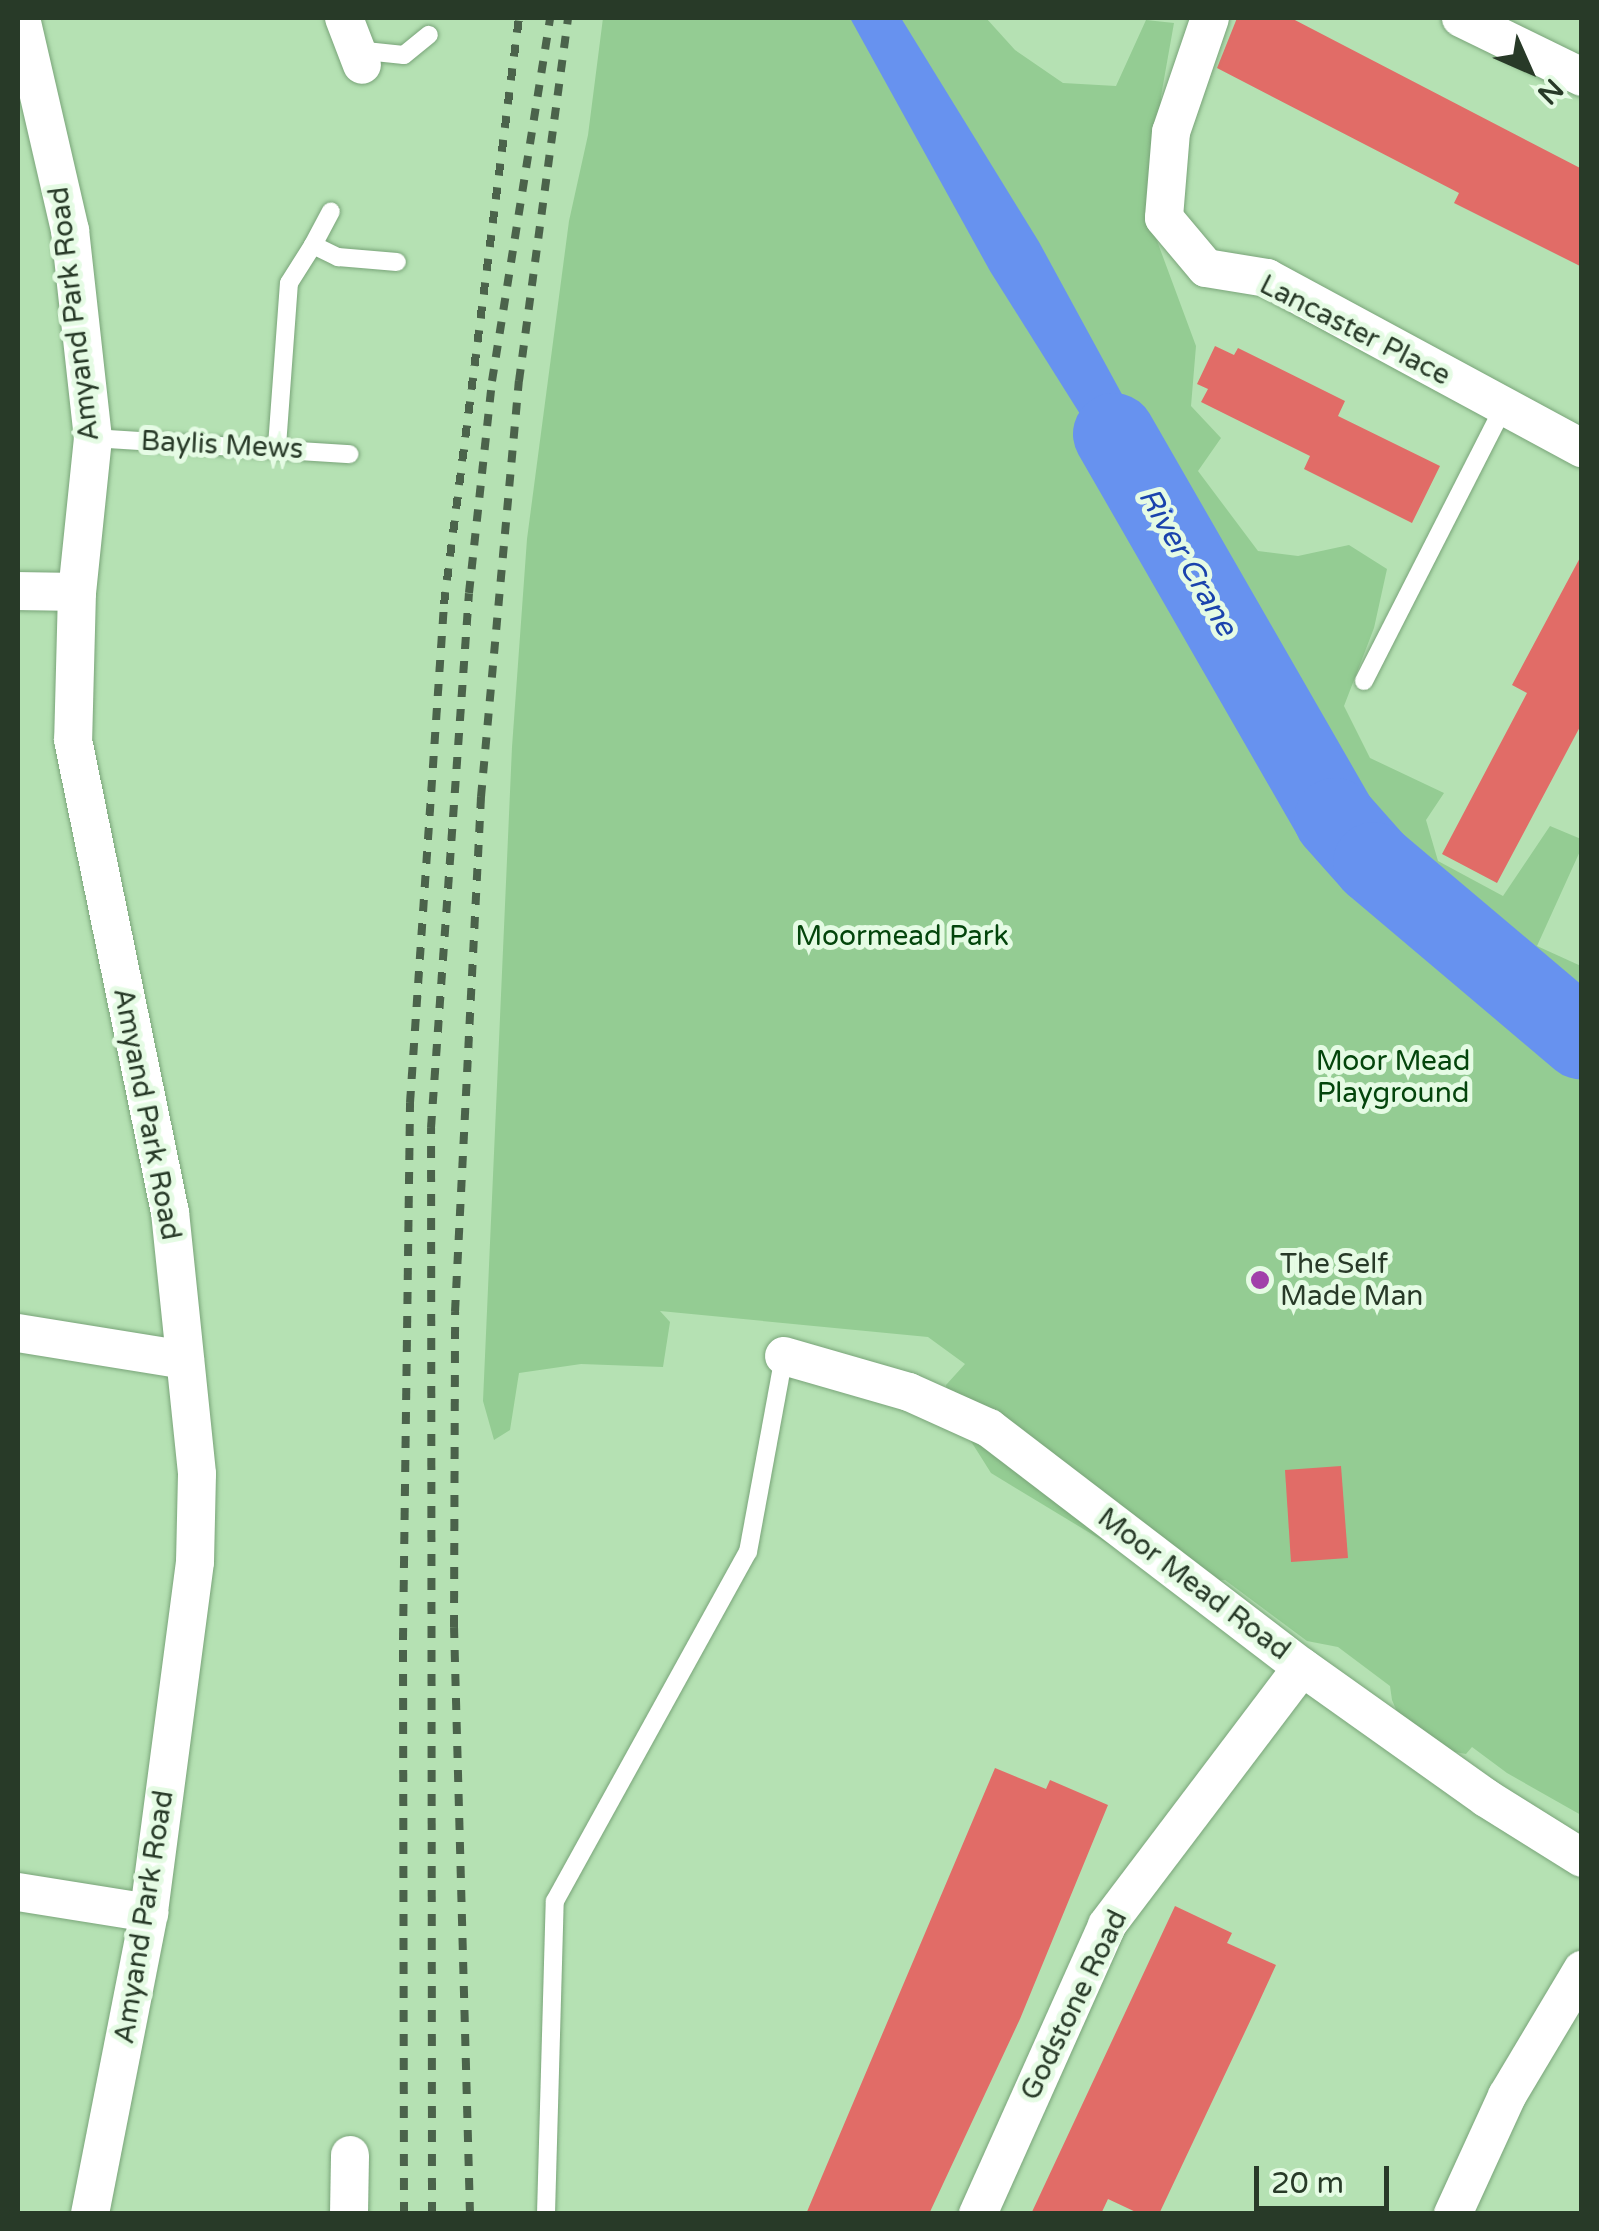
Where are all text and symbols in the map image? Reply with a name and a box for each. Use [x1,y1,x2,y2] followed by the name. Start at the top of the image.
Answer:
[1479,20,1579,120] north arrow
[1530,71,1570,111] text: N
[42,185,106,443] street label: Amyand Park Road
[1254,268,1456,392] street label: Lancaster Place
[140,424,304,466] street label: Baylis Mews
[1130,482,1244,642] water label: River Crane
[795,919,1009,953] park label: Moormead Park
[106,985,188,1243] street label: Amyand Park Road
[1316,1044,1470,1110] park label: Moor Mead Playground
[1280,1247,1423,1313] place label: The Self Made Man
[1249,1269,1271,1291] marker: The Self Made Man
[1091,1501,1297,1667] street label: Moor Mead Road
[107,1788,181,2046] street label: Amyand Park Road
[1013,1904,1135,2106] street label: Godstone Road
[1259,2146,1394,2208] scale bar
[1271,2165,1344,2202] text: 20 m

